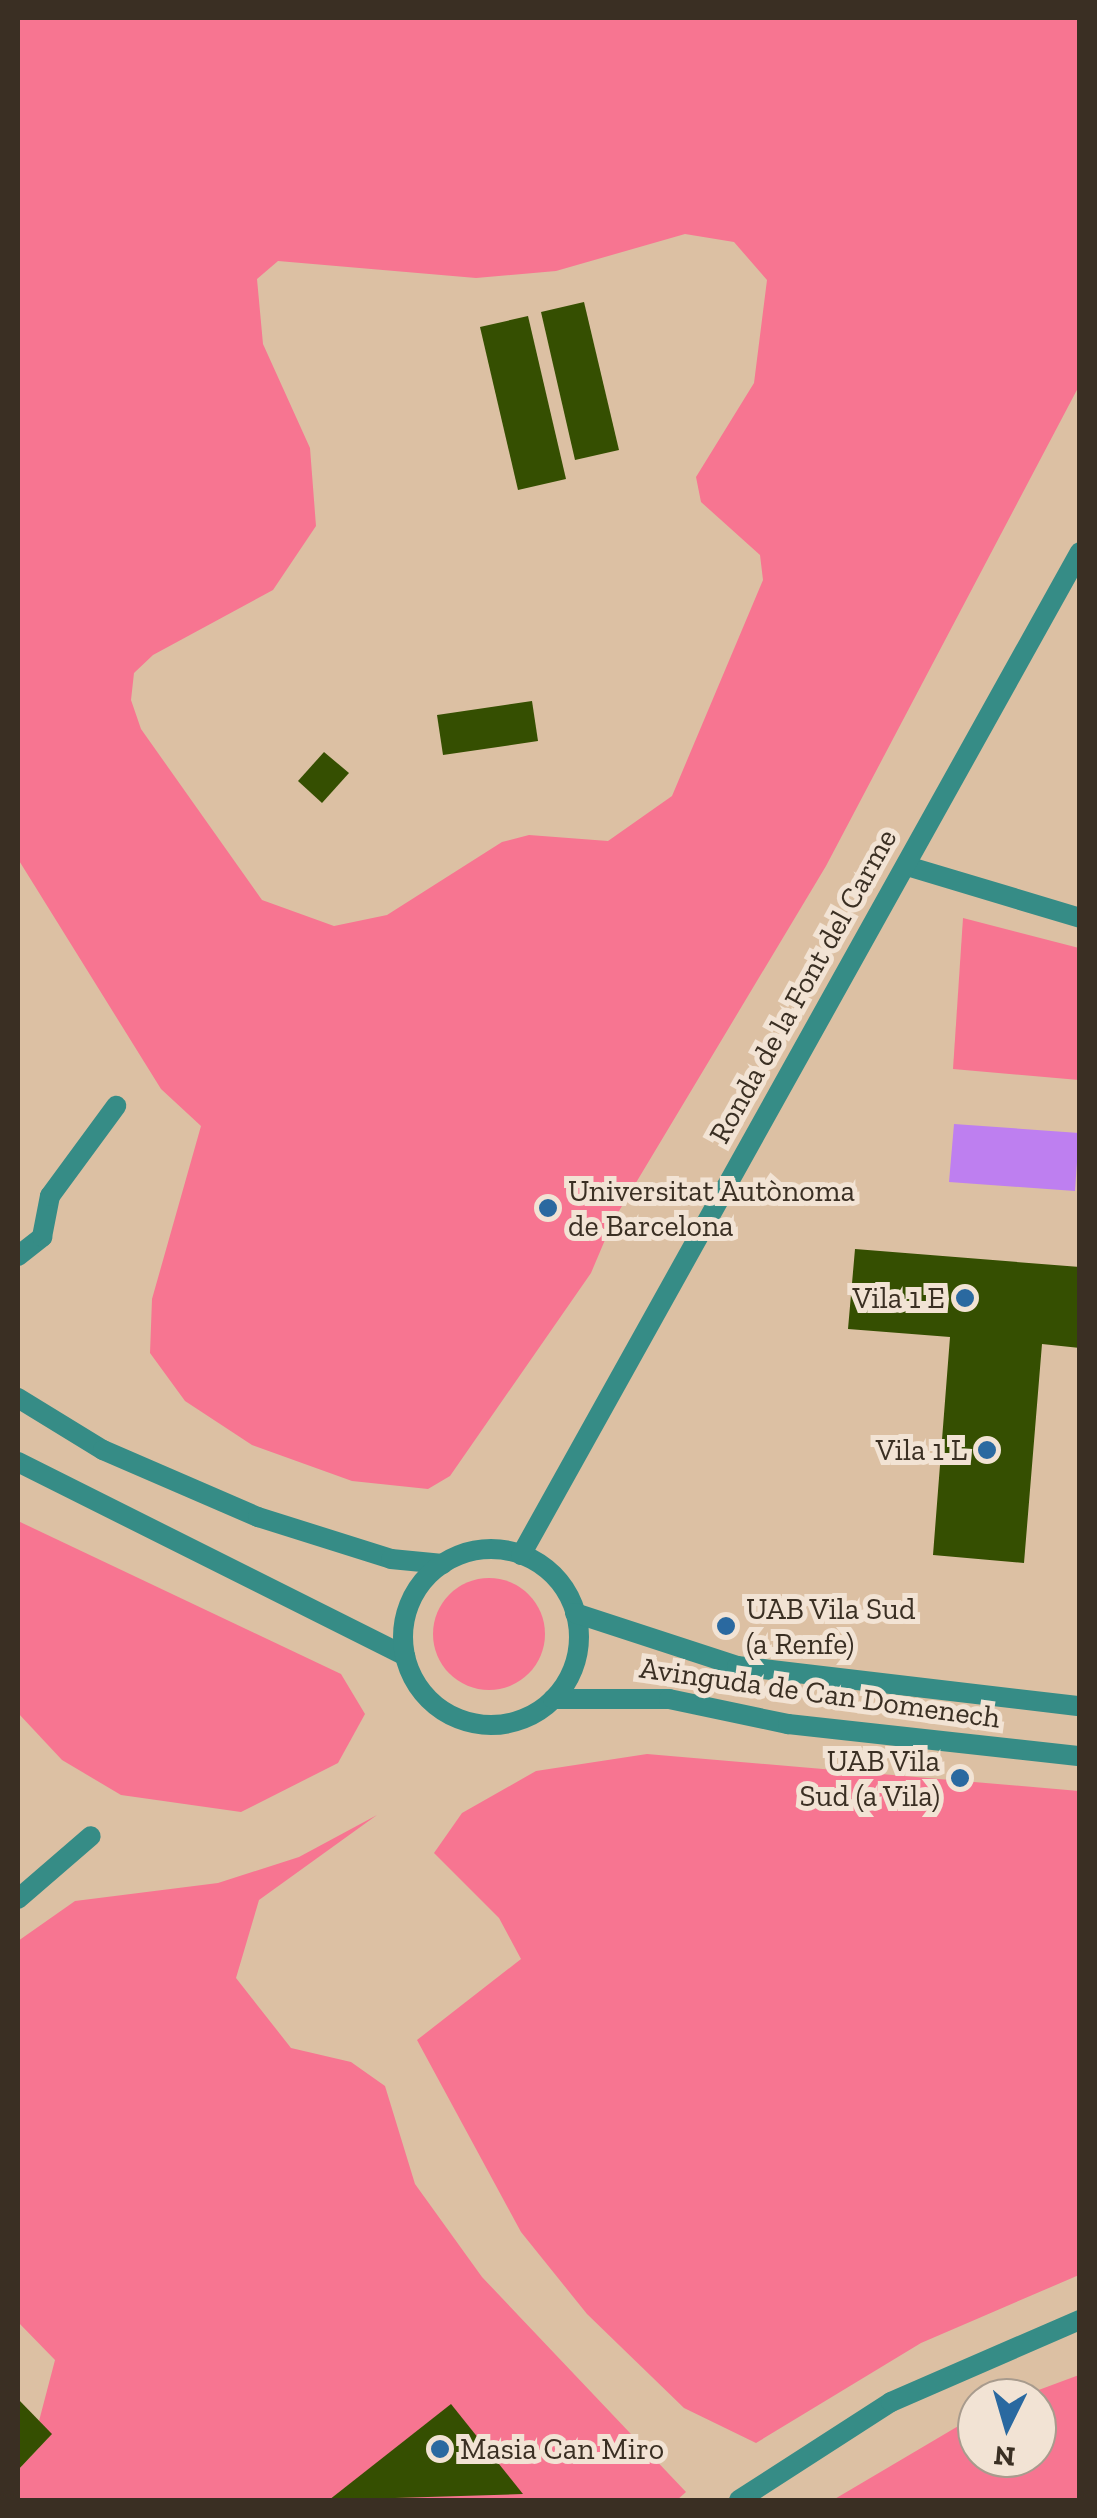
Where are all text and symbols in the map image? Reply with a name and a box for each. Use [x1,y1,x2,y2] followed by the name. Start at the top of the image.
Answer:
[702,823,904,1149] street label: Ronda de la Font del Carme
[568,1173,856,1244] place label: Universitat Autònoma de Barcelona
[537,1197,559,1219] marker: Universitat Autònoma de Barcelona
[852,1280,945,1316] place label: Vila 1 E
[954,1287,976,1309] marker: Vila 1 E
[876,1432,967,1468] place label: Vila 1 L
[976,1439,998,1461] marker: Vila 1 L
[746,1591,916,1662] place label: UAB Vila Sud (a Renfe)
[715,1615,737,1637] marker: UAB Vila Sud (a Renfe)
[637,1650,1003,1736] street label: Avinguda de Can Domenech
[799,1743,940,1814] place label: UAB Vila Sud (a Vila)
[949,1767,971,1789] marker: UAB Vila Sud (a Vila)
[957,2378,1057,2478] north arrow
[460,2431,664,2467] place label: Masia Can Miro
[429,2438,451,2460] marker: Masia Can Miro
[992,2439,1017,2474] text: N

